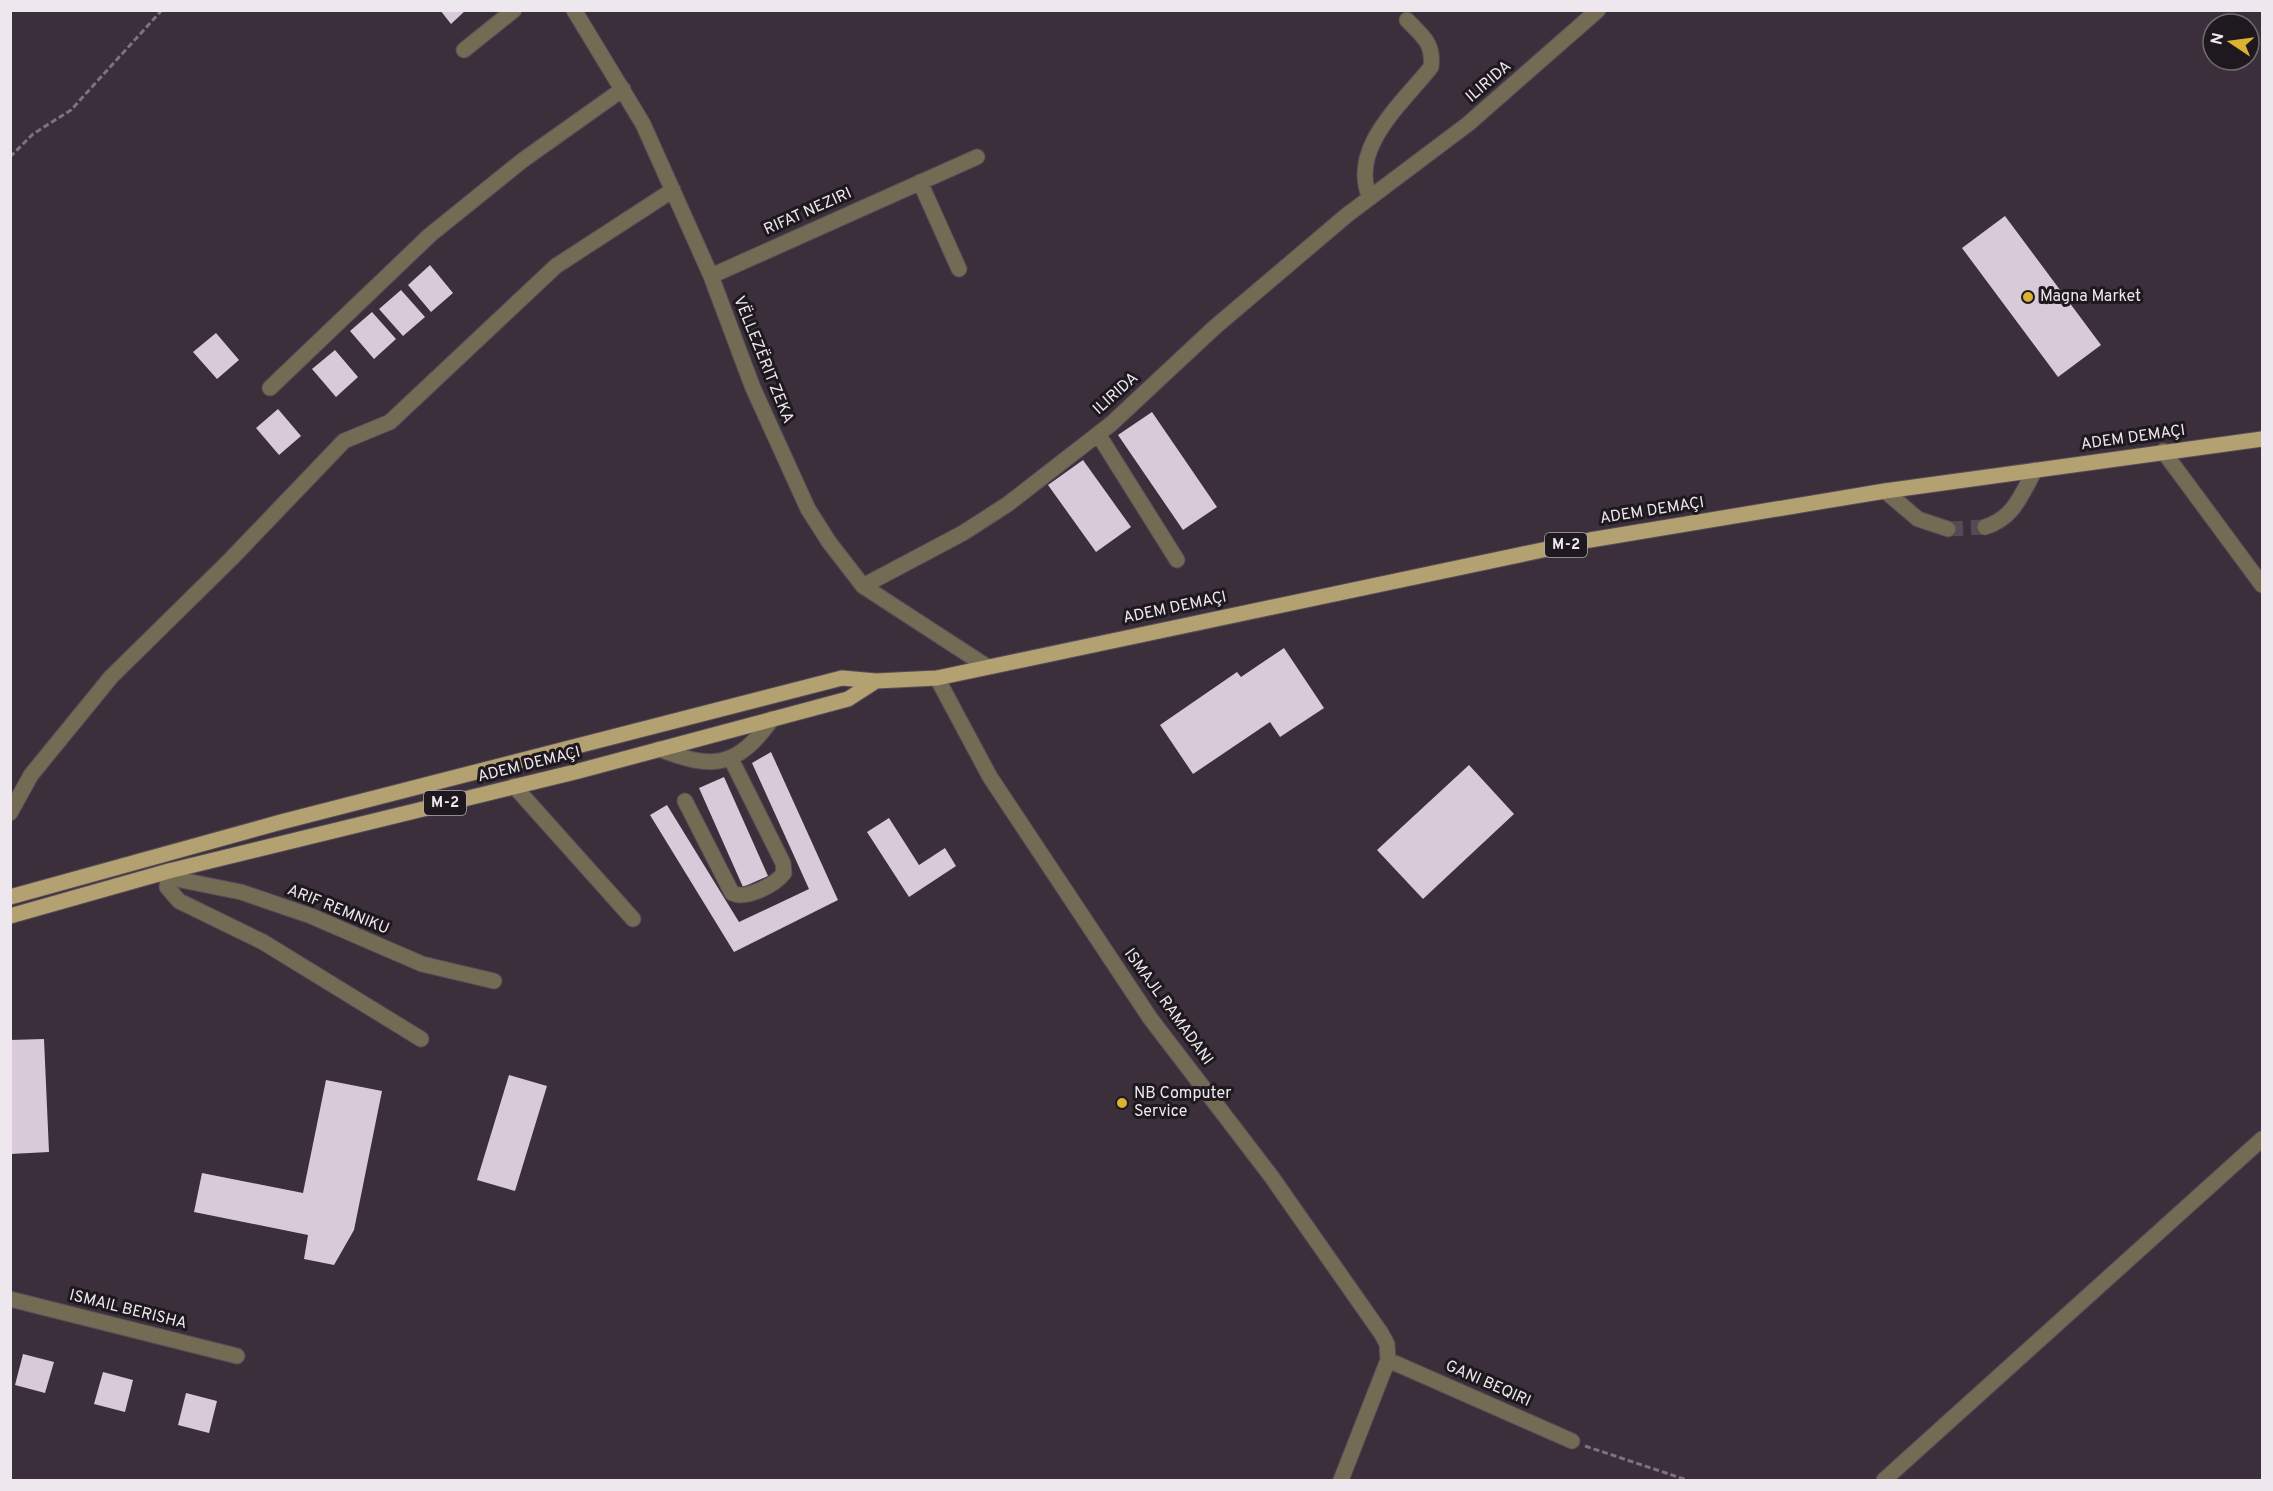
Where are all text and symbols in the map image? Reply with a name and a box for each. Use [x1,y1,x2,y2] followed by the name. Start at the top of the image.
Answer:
[2201,12,2261,72] north arrow
[2207,31,2229,47] text: N
[1462,57,1516,107] street label: ILIRIDA
[761,184,855,240] street label: RIFAT NEZIRI
[2040,287,2141,307] place label: Magna Market
[2021,290,2035,304] marker: Magna Market
[728,293,799,427] street label: VËLLEZËRIT ZEKA
[1089,368,1143,420] street label: ILIRIDA
[2080,421,2186,455] street label: ADEM DEMAÇI
[1598,493,1706,529] street label: ADEM DEMAÇI
[1545,533,1587,557] road number: M-2
[1121,587,1229,629] street label: ADEM DEMAÇI
[476,743,582,787] street label: ADEM DEMAÇI
[424,791,466,815] road number: M-2
[284,880,392,940] street label: ARIF REMNIKU
[1119,945,1217,1069] street label: ISMAJL RAMADANI
[1134,1084,1232,1122] place label: NB Computer Service
[1115,1096,1129,1110] marker: NB Computer Service
[67,1286,189,1334] street label: ISMAIL BERISHA
[1442,1356,1534,1412] street label: GANI BEQIRI

